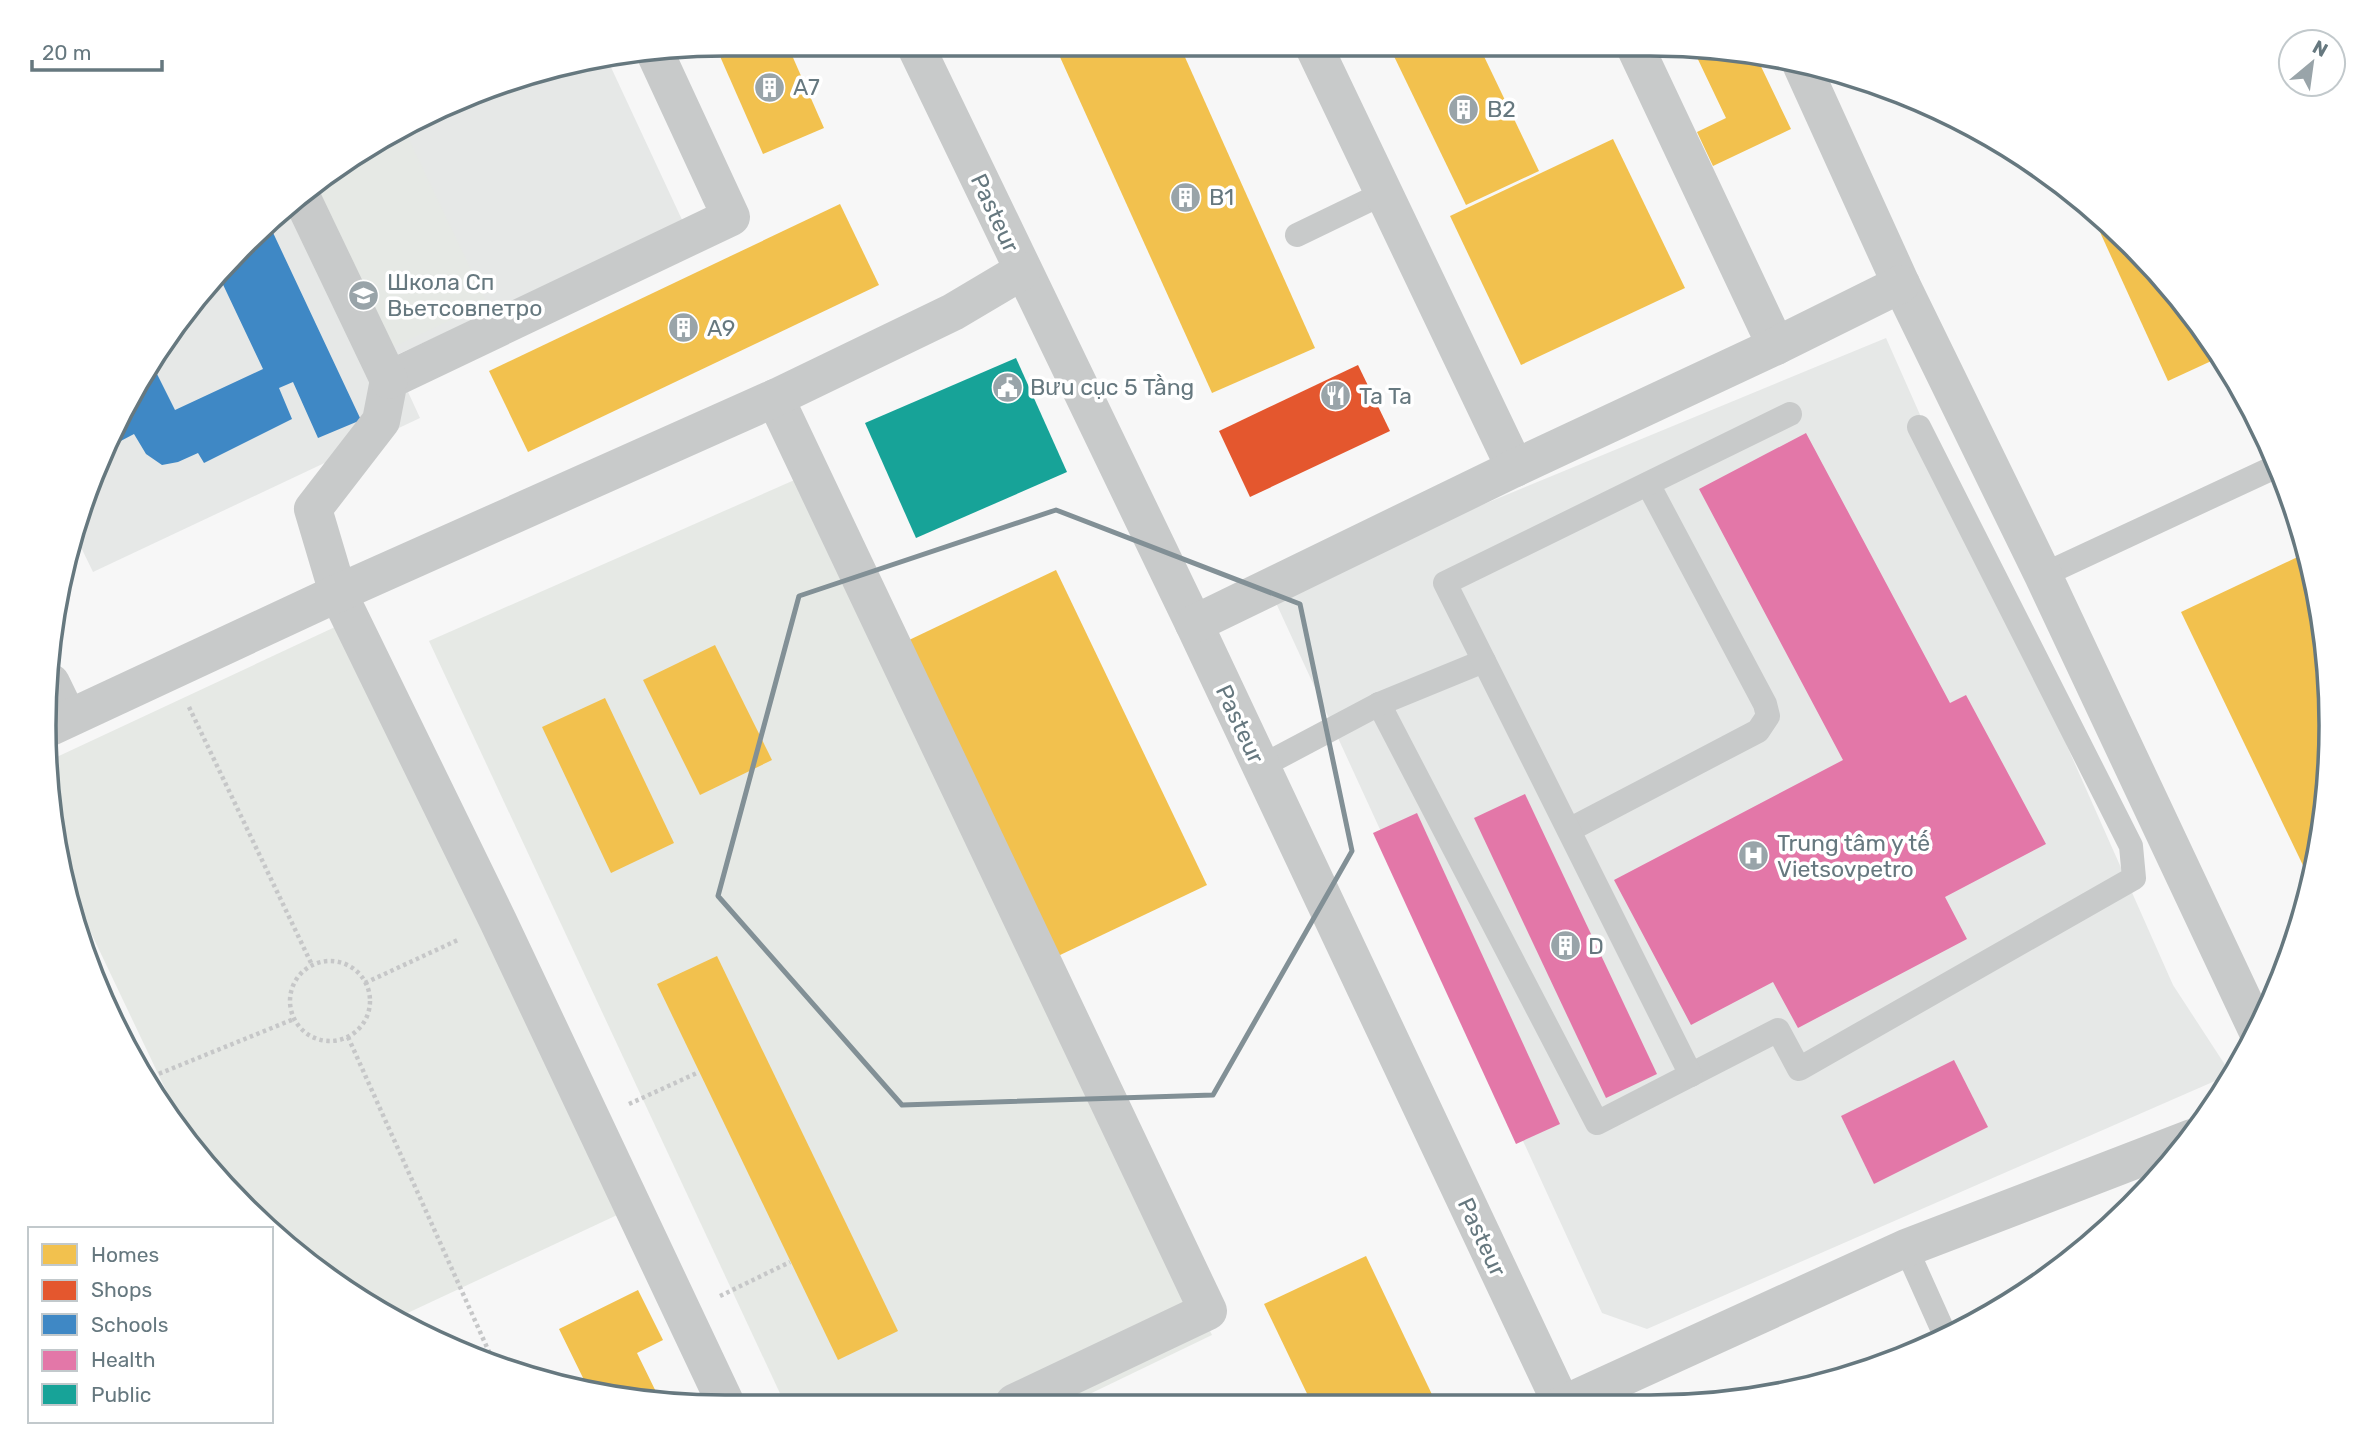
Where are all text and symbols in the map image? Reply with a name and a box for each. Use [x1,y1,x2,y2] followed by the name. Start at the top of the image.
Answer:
[32,28,161,72] scale bar
[2277,28,2347,98] north arrow
[2308,35,2332,62] text: N
[42,40,91,65] text: 20 m
[753,70,787,104] building icon: A7
[793,73,820,101] place label: A7
[1447,92,1481,126] building icon: B2
[1487,95,1516,123] place label: B2
[965,169,1025,257] street label: Pasteur
[1169,180,1203,214] building icon: B1
[1209,183,1234,211] place label: B1
[387,268,543,322] place label: Школа Сп Вьетсовпетро
[347,278,381,312] school or university icon: Школа Сп Вьетсовпетро
[667,311,701,345] building icon: A9
[707,314,735,342] place label: A9
[990,370,1024,404] public building icon: Bưu cục 5 Tầng
[1030,373,1194,401] place label: Bưu cục 5 Tầng
[1319,379,1353,413] restaurant icon: Ta Ta
[1359,382,1412,410] place label: Ta Ta
[1210,680,1270,768] street label: Pasteur
[1777,829,1930,883] place label: Trung tâm y tế Vietsovpetro
[1737,839,1771,873] hospital icon: Trung tâm y tế Vietsovpetro
[1548,929,1582,963] building icon: D
[1588,932,1604,960] place label: D
[1452,1193,1512,1281] street label: Pasteur
[28,1227,273,1423] legend
[91,1242,159,1267] text: Homes
[91,1277,152,1302] text: Shops
[91,1312,168,1337] text: Schools
[91,1347,155,1372] text: Health
[91,1382,151,1407] text: Public

